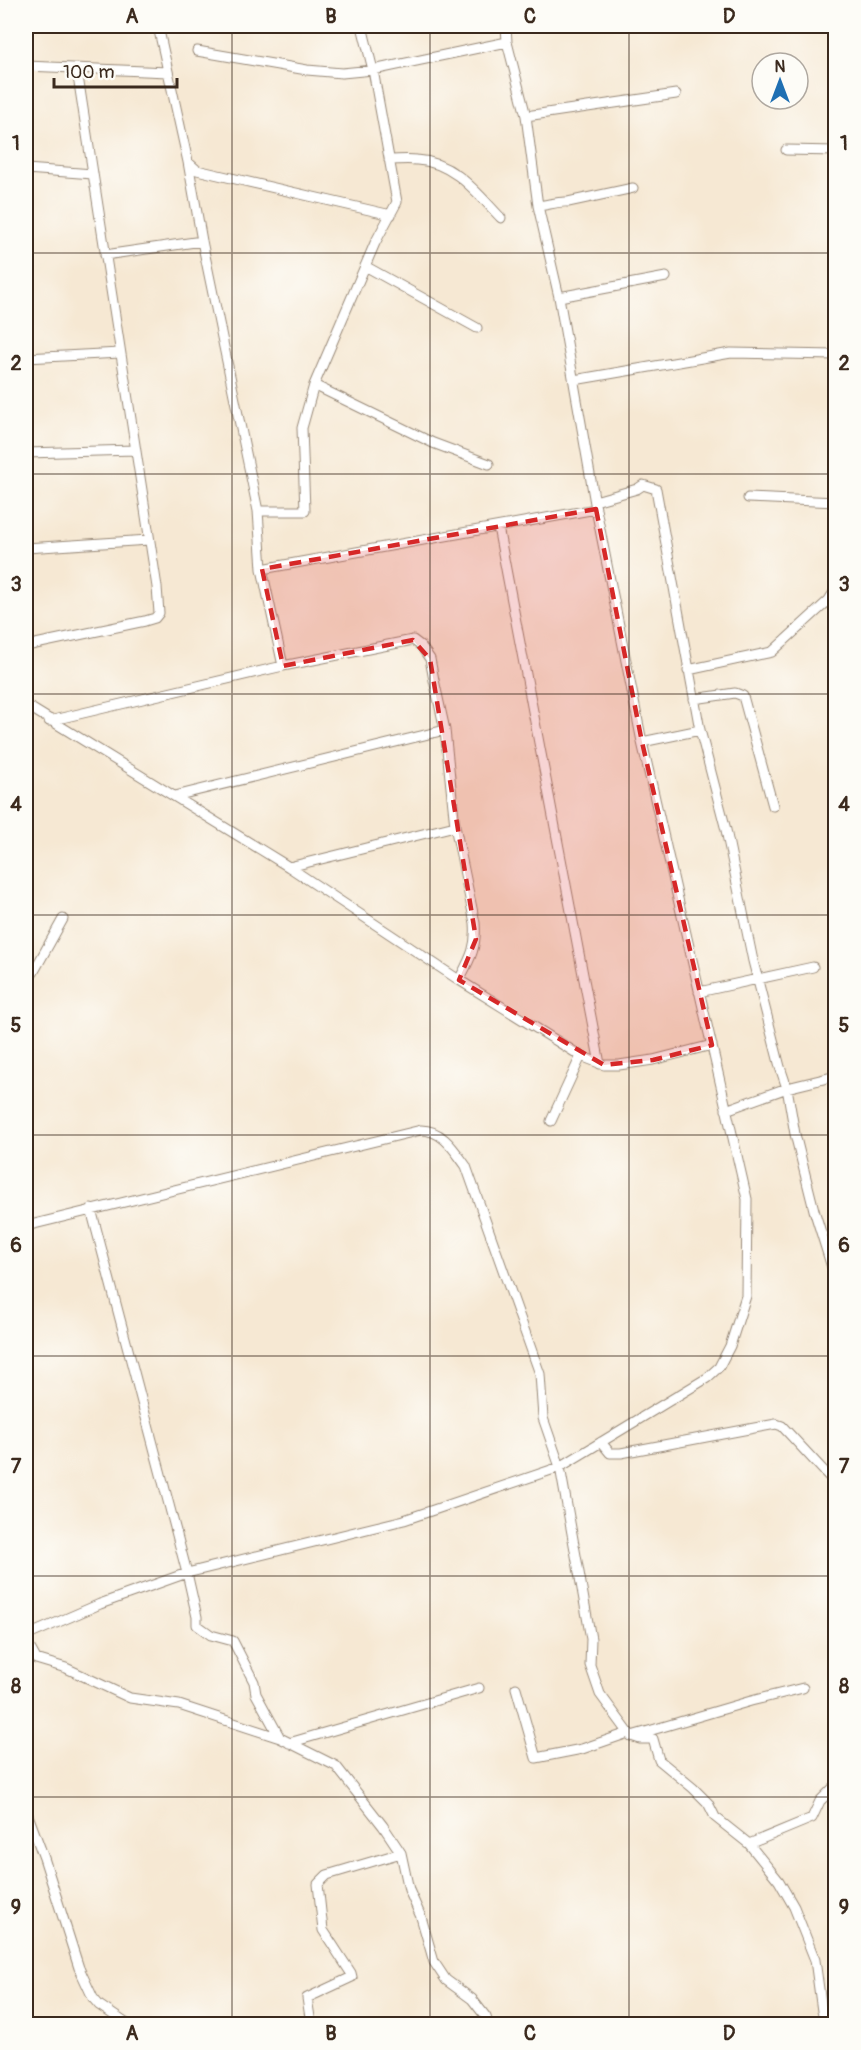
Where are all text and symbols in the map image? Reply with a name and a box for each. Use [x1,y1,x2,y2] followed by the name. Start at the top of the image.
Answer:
[126,4,139,29] text: A
[325,4,337,29] text: B
[524,4,536,29] text: C
[723,4,736,29] text: D
[54,51,177,89] scale bar
[750,51,810,111] north arrow
[775,57,786,77] text: N
[63,61,115,84] text: 100 m
[12,131,20,156] text: 1
[840,131,848,156] text: 1
[10,351,22,376] text: 2
[838,351,850,376] text: 2
[10,572,22,597] text: 3
[838,572,850,597] text: 3
[10,792,22,817] text: 4
[838,792,850,817] text: 4
[11,1013,22,1038] text: 5
[839,1013,850,1038] text: 5
[10,1233,22,1258] text: 6
[838,1233,850,1258] text: 6
[11,1454,22,1479] text: 7
[839,1454,850,1479] text: 7
[11,1674,21,1699] text: 8
[839,1674,849,1699] text: 8
[11,1895,21,1920] text: 9
[839,1895,849,1920] text: 9
[126,2021,139,2046] text: A
[325,2021,337,2046] text: B
[524,2021,536,2046] text: C
[723,2021,736,2046] text: D

